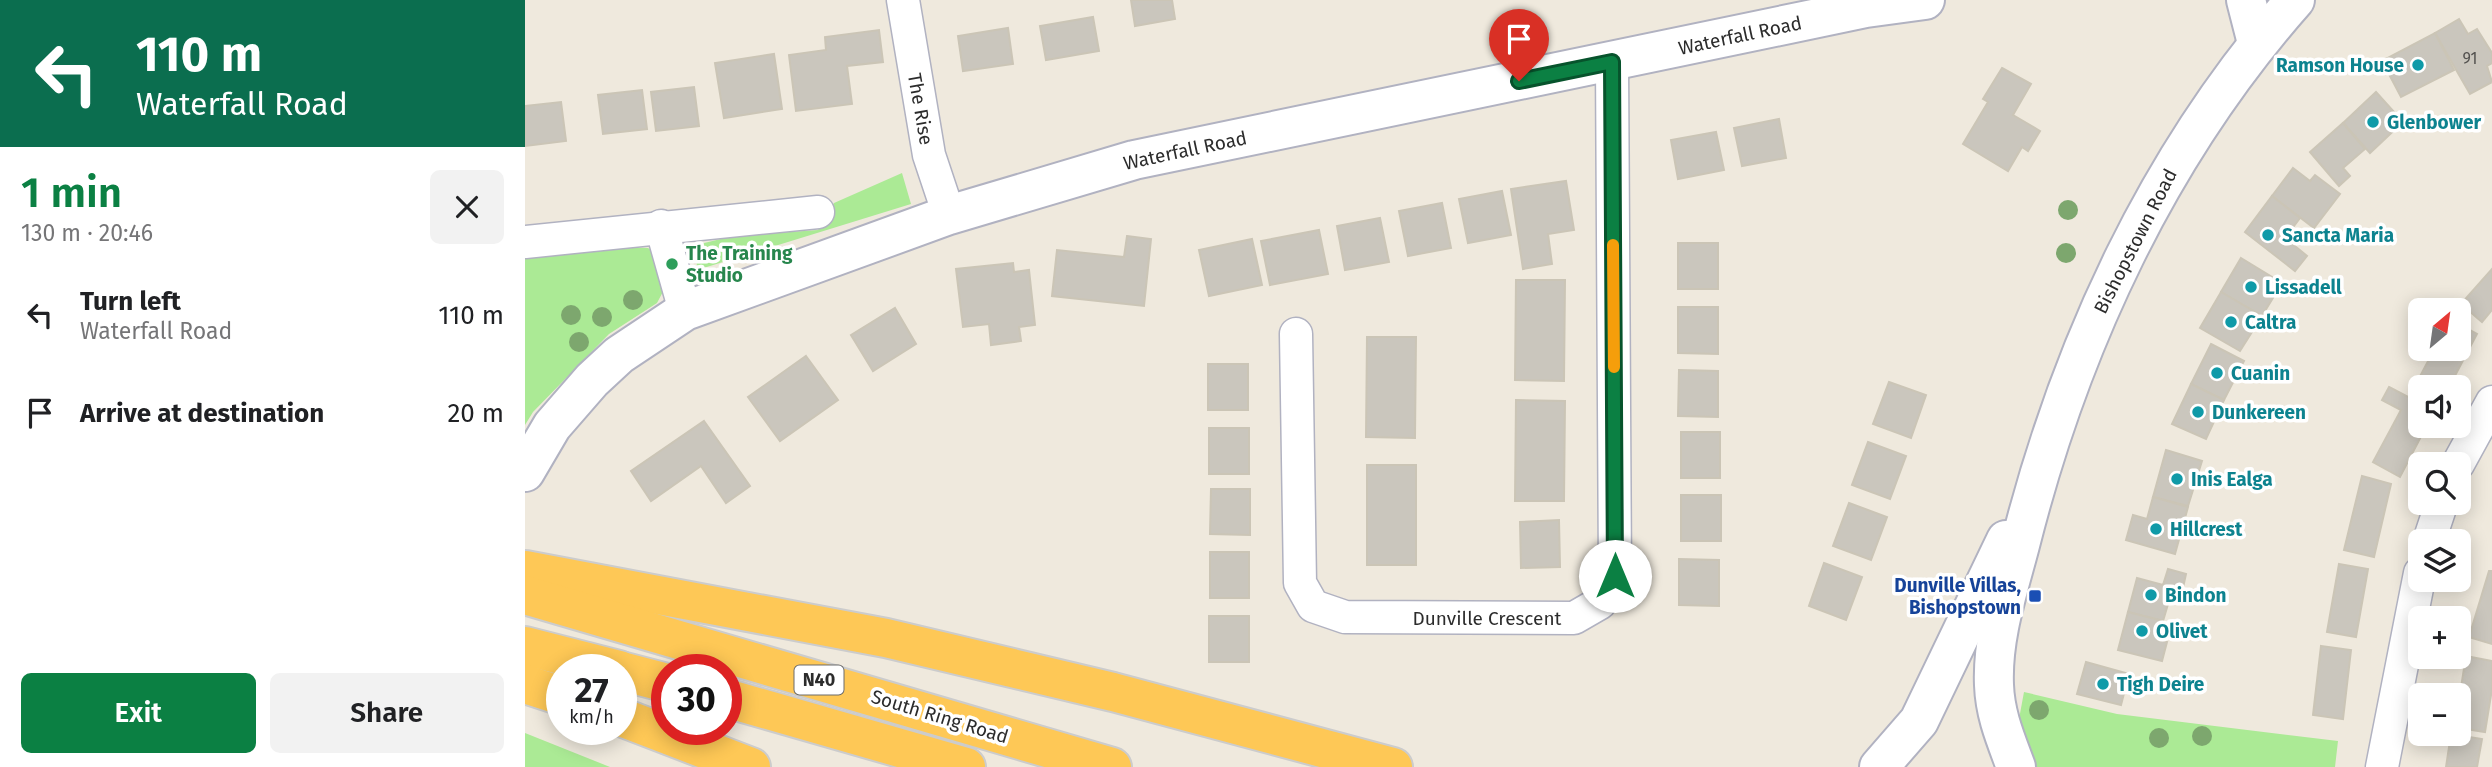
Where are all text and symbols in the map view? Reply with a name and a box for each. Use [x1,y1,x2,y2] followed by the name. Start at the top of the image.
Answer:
[1489,9,1549,81] pin
[1676,11,1804,60] street label: Waterfall Road
[1500,20,1538,58] icon: arrive
[136,25,262,84] text: 110 m
[21,28,112,119] icon: left
[2462,49,2478,68] house number: 91
[2276,54,2404,77] place label: Ramson House
[2410,57,2426,73] marker: Ramson House
[903,71,938,147] street label: The Rise
[136,85,348,123] text: Waterfall Road
[2387,111,2481,134] place label: Glenbower
[2365,114,2381,130] marker: Glenbower
[1121,126,1249,175] street label: Waterfall Road
[2089,165,2182,317] street label: Bishopstown Road
[21,168,122,218] text: 1 min
[430,170,504,244] button: close
[21,219,153,247] text: 130 m · 20:46
[2282,224,2394,247] place label: Sancta Maria
[2260,227,2276,243] marker: Sancta Maria
[686,242,793,287] place label: The Training Studio
[664,256,680,272] marker: The Training Studio
[2265,276,2342,299] place label: Lissadell
[2243,279,2259,295] marker: Lissadell
[80,286,181,317] text: Turn left
[21,296,59,334] icon: left
[2408,298,2471,360] north arrow
[2408,298,2471,746] map controls
[438,300,504,331] text: 110 m
[2245,311,2296,334] place label: Caltra
[2223,314,2239,330] marker: Caltra
[80,317,232,345] text: Waterfall Road
[2231,362,2290,385] place label: Cuanin
[2209,365,2225,381] marker: Cuanin
[2408,375,2471,438] button: sound
[21,394,59,432] icon: arrive
[80,398,324,429] text: Arrive at destination
[447,398,504,429] text: 20 m
[2212,401,2306,424] place label: Dunkereen
[2190,404,2206,420] marker: Dunkereen
[2408,452,2471,515] button: search
[2191,468,2273,491] place label: Inis Ealga
[2169,471,2185,487] marker: Inis Ealga
[2170,518,2243,541] place label: Hillcrest
[2148,521,2164,537] marker: Hillcrest
[2408,529,2471,592] button: layers
[1578,539,1652,613] position arrow
[1894,574,2021,619] place label: Dunville Villas, Bishopstown
[2165,584,2227,607] place label: Bindon
[2143,587,2159,603] marker: Bindon
[2027,588,2043,604] marker: Dunville Villas, Bishopstown
[2408,606,2471,669] button: +
[1413,607,1562,630] street label: Dunville Crescent
[2156,620,2208,643] place label: Olivet
[2134,623,2150,639] marker: Olivet
[651,654,742,745] speed limit sign: 30
[795,666,843,694] road number: N40
[574,669,609,711] text: 27
[21,673,256,753] button: Exit
[270,673,504,753] button: Share
[2117,673,2204,696] place label: Tigh Deire
[2095,676,2111,692] marker: Tigh Deire
[2408,683,2471,746] button: −
[868,685,1011,748] street label: South Ring Road
[569,706,614,728] text: km/h

